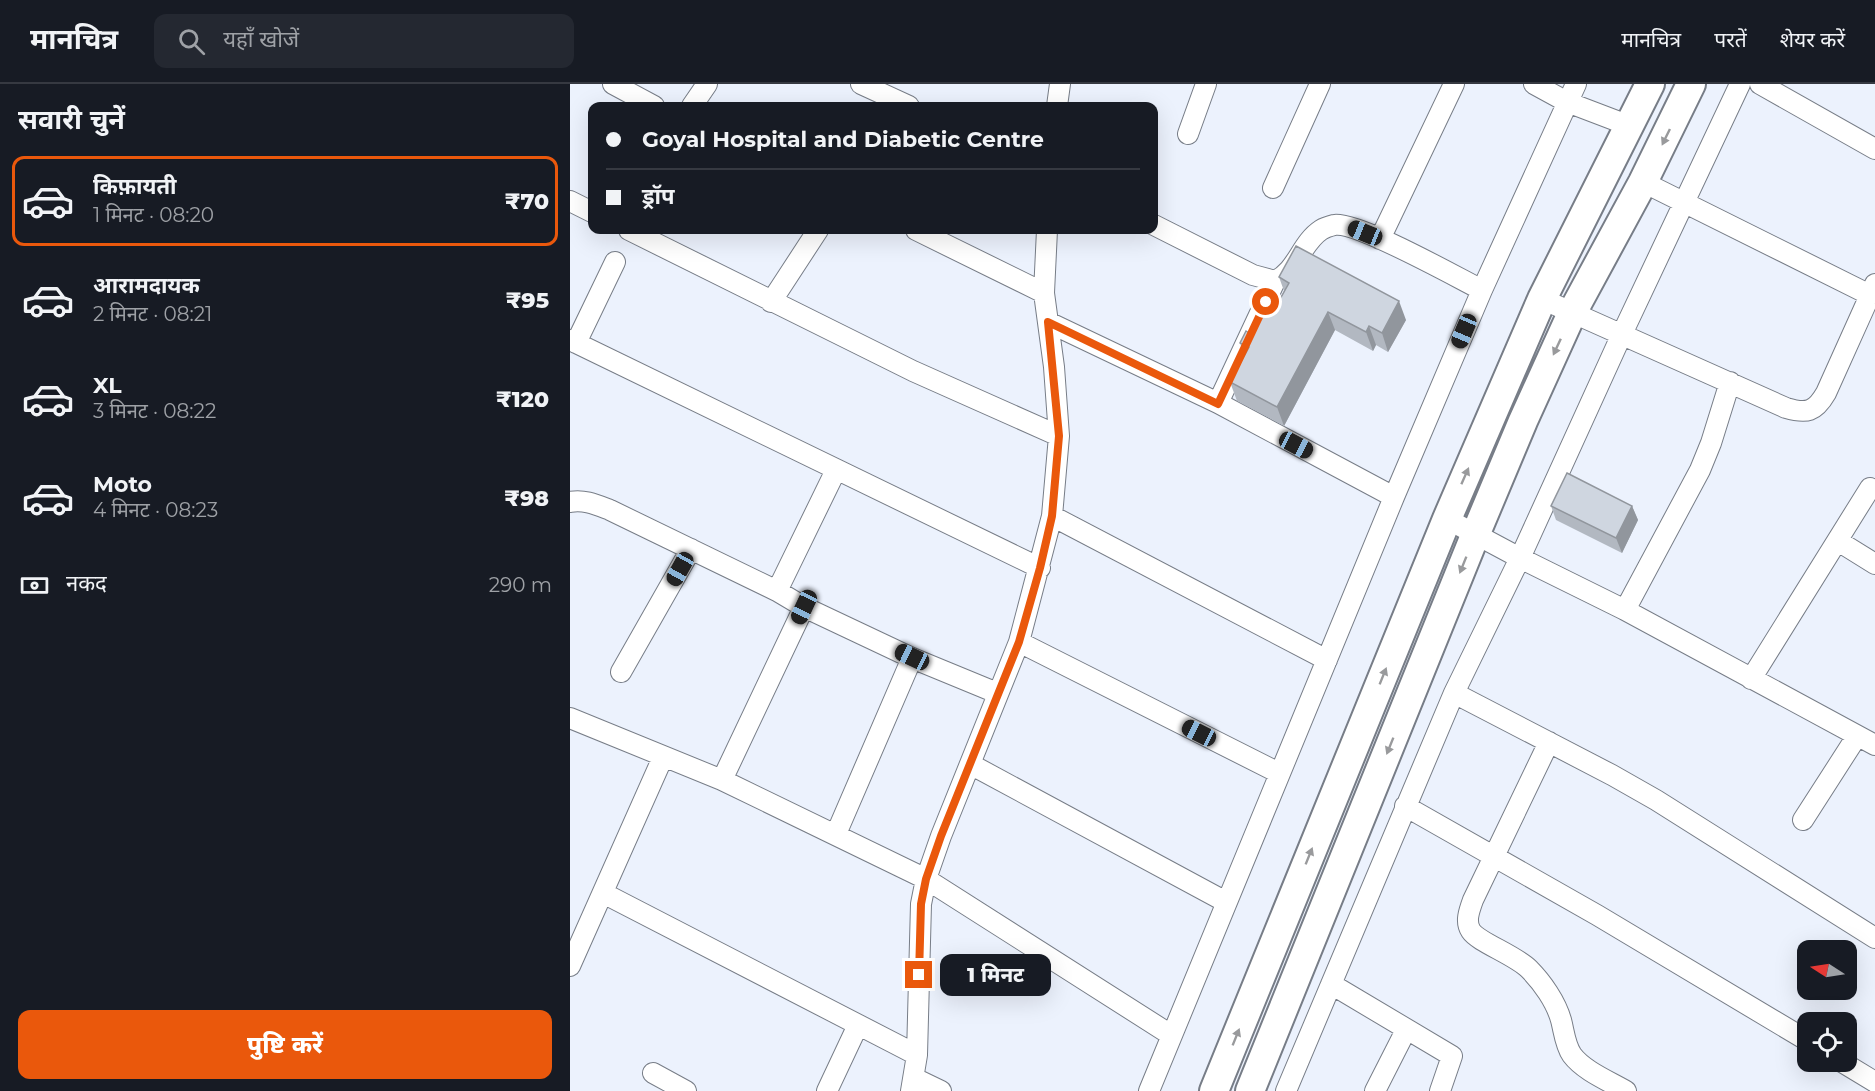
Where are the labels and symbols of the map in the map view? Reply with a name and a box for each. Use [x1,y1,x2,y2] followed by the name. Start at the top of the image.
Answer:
[1661,128,1670,145] one-way arrow
[1345,218,1385,248] car
[1252,288,1279,315] route start
[1449,311,1479,351] car
[1552,339,1561,356] one-way arrow
[1276,429,1316,461] car
[1461,467,1470,484] one-way arrow
[663,549,697,589] car
[1458,556,1467,574] one-way arrow
[788,587,820,627] car
[892,641,932,673] car
[1378,666,1388,684] one-way arrow
[1179,717,1219,749] car
[1385,737,1395,755] one-way arrow
[1305,847,1314,865] one-way arrow
[1797,940,1857,1000] north arrow
[940,954,1051,996] callout: 1 मिनट
[905,961,932,988] route end
[1231,1027,1241,1045] one-way arrow

